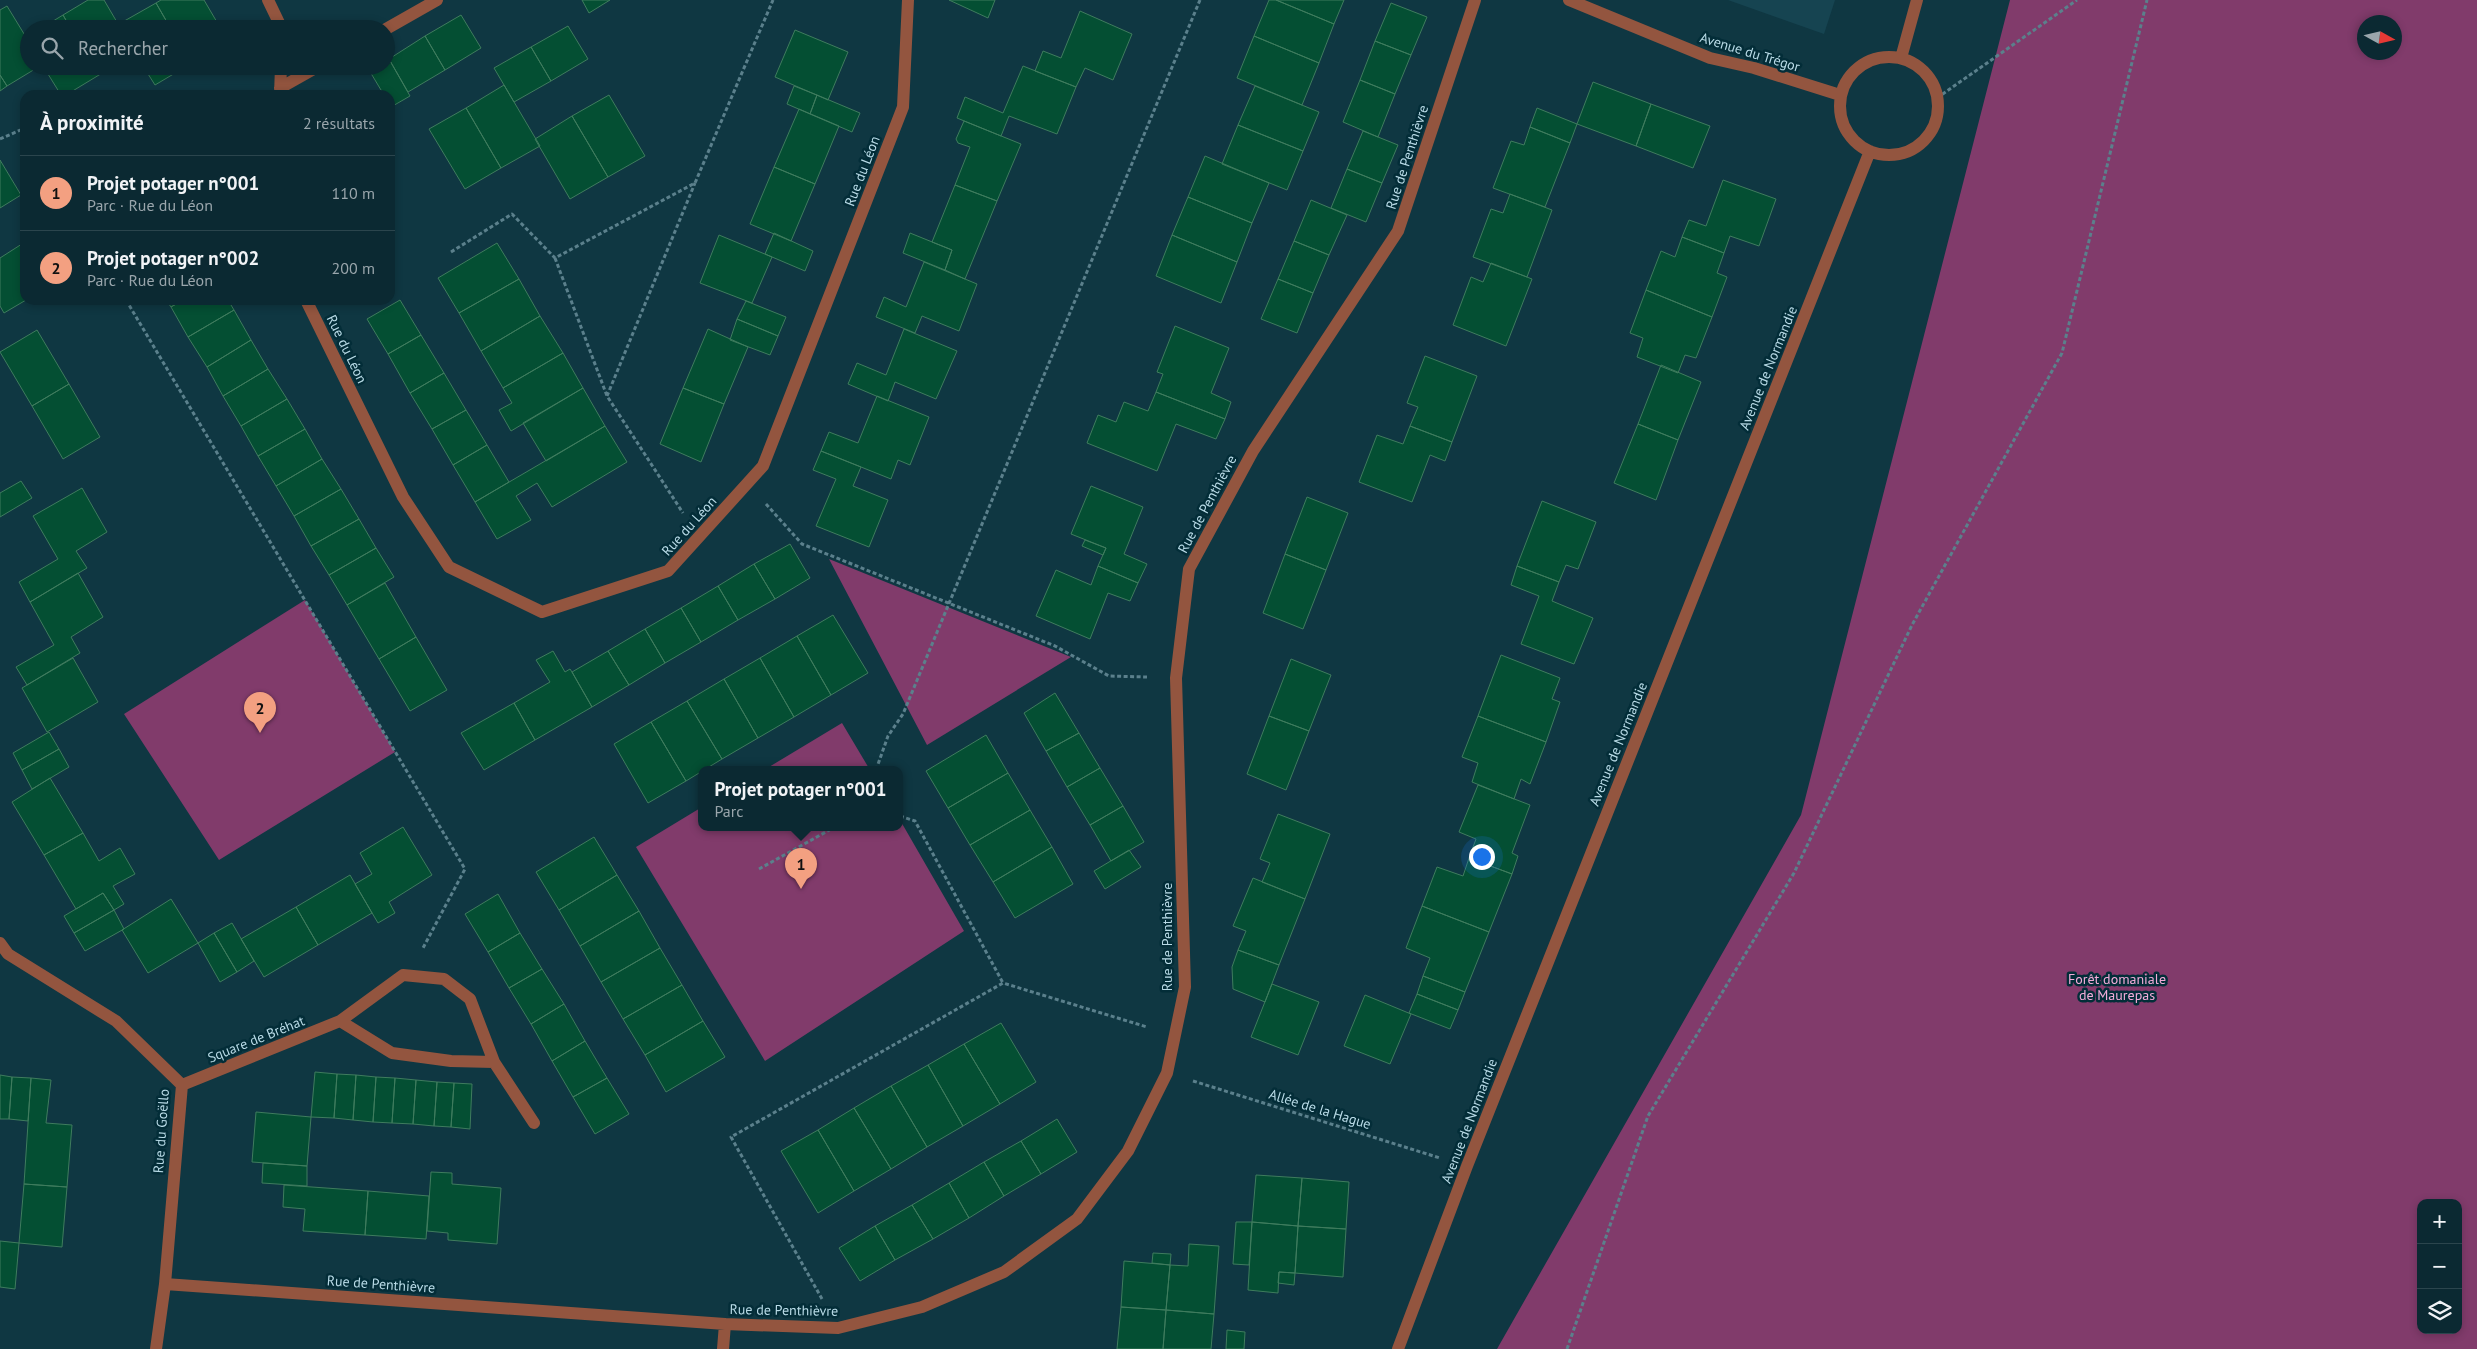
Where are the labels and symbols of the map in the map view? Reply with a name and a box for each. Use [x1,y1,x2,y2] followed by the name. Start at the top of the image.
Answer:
[2357,15,2402,60] north arrow
[1698,28,1802,76] street label: Avenue du Trégor
[1382,103,1432,211] street label: Rue de Penthièvre
[840,133,884,209] street label: Rue du Léon
[1735,303,1801,433] street label: Avenue de Normandie
[323,312,371,386] street label: Rue du Léon
[1174,452,1240,556] street label: Rue de Penthièvre
[658,493,720,559] street label: Rue du Léon
[1585,679,1651,809] street label: Avenue de Normandie
[244,692,276,733] pin: 2
[1469,844,1495,870] your location
[785,848,817,889] pin: 1
[1158,883,1176,991] street label: Rue de Penthièvre
[2068,970,2166,1004] park label: Forêt domaniale de Maurepas
[205,1011,307,1067] street label: Square de Bréhat
[1437,1056,1501,1186] street label: Avenue de Normandie
[1267,1085,1373,1133] street label: Allée de la Hague
[149,1088,173,1174] street label: Rue du Goëllo
[326,1271,436,1297] street label: Rue de Penthièvre
[730,1300,838,1320] street label: Rue de Penthièvre

